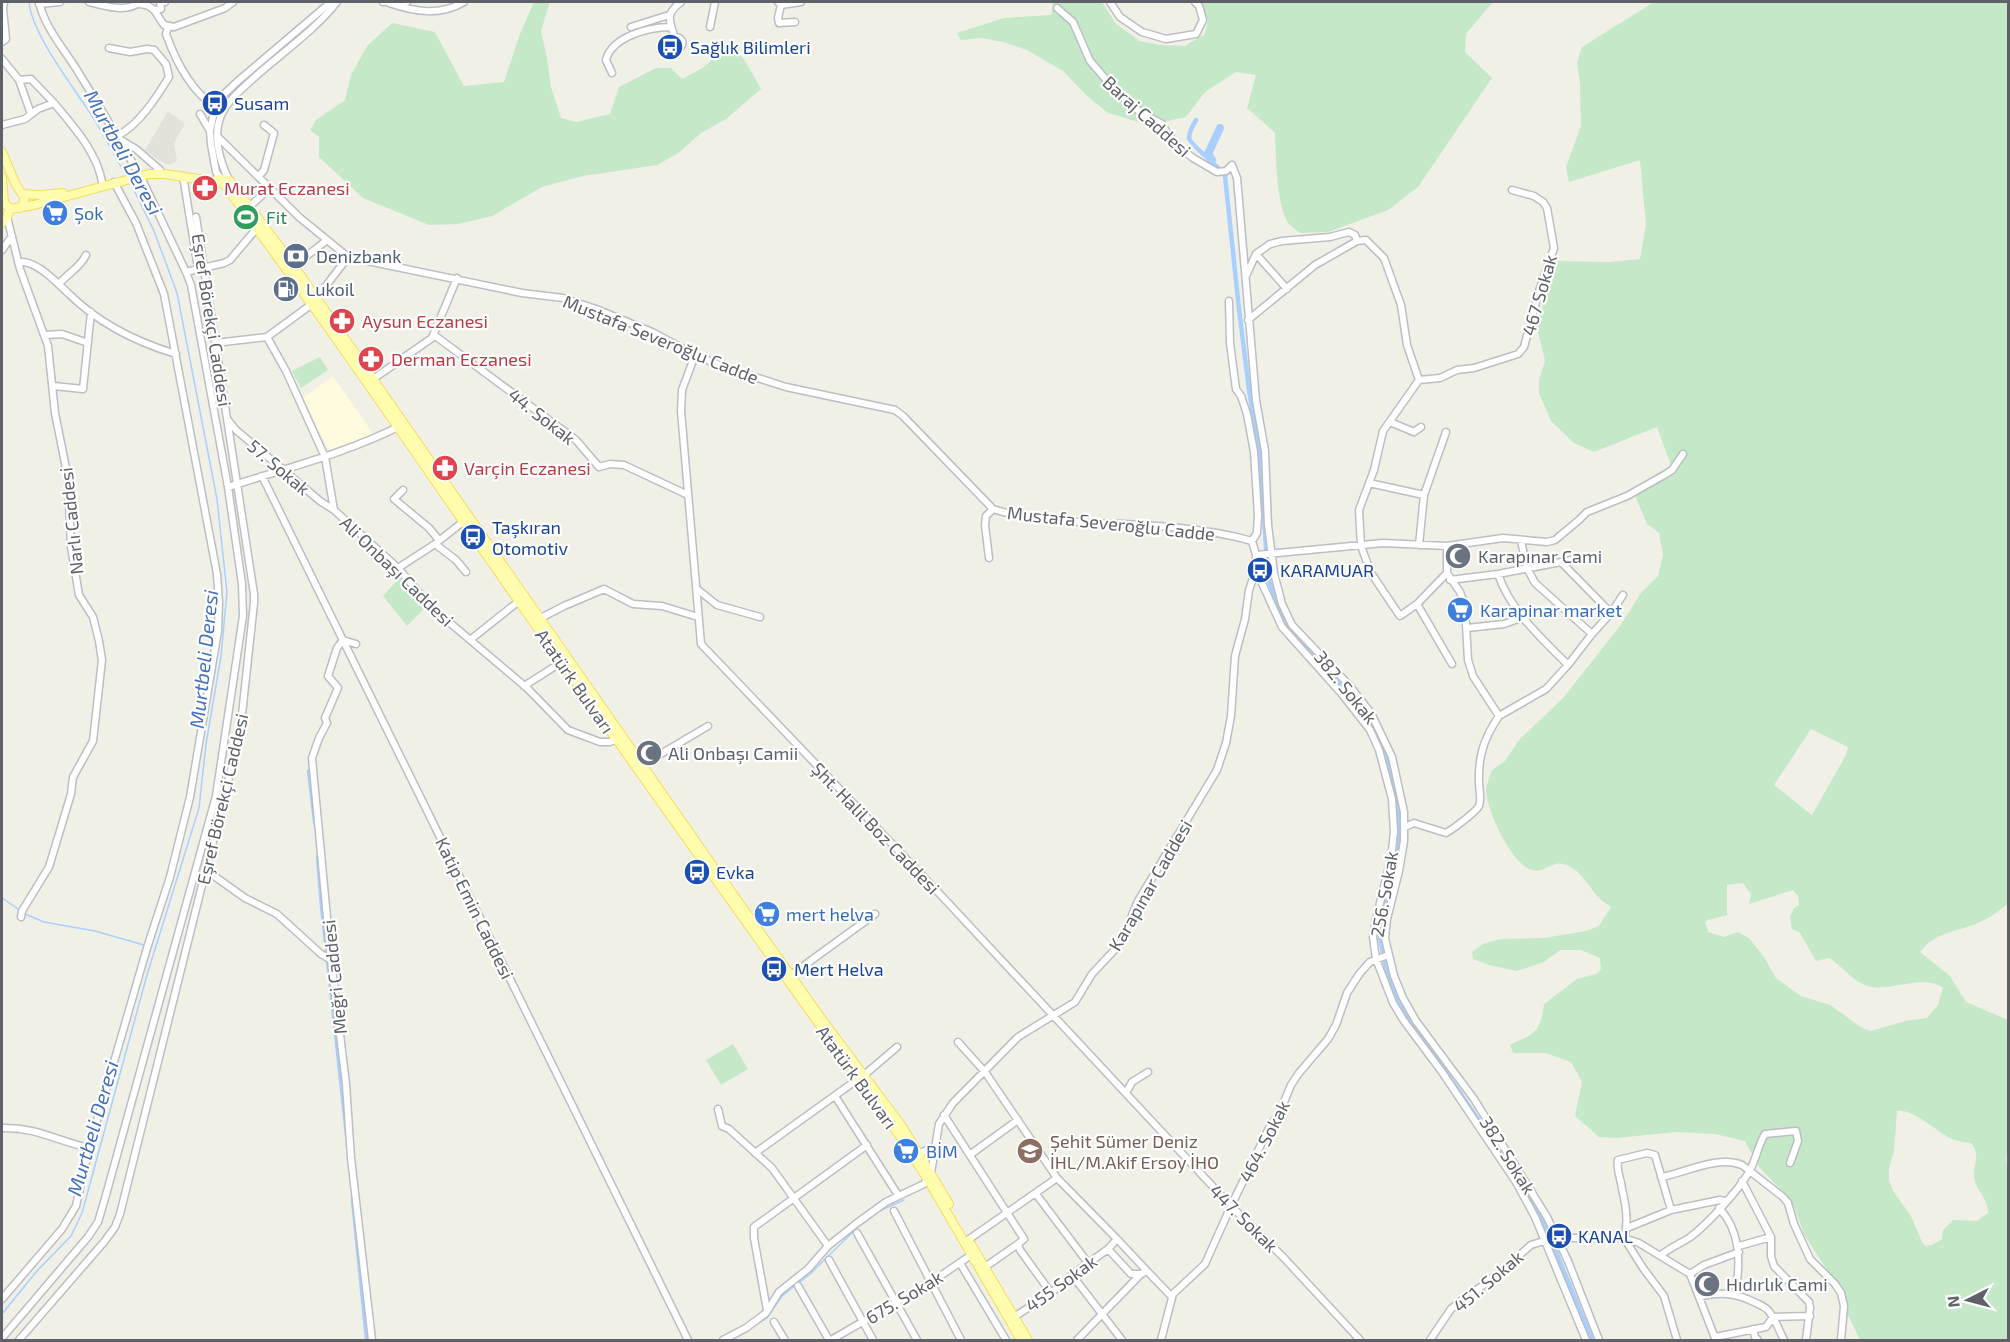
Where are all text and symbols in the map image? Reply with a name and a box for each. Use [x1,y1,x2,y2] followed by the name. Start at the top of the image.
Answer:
[655,32,685,62] bus stop icon: Sağlık Bilimleri
[690,36,811,58] place label: Sağlık Bilimleri
[1099,71,1195,161] street label: Baraj Caddesi
[80,85,168,219] water label: Murtbeli Deresi
[200,88,230,118] bus stop icon: Susam
[234,92,289,114] place label: Susam
[190,173,220,203] pharmacy icon: Murat Eczanesi
[224,177,350,199] place label: Murat Eczanesi
[40,198,70,228] supermarket icon: Şok
[74,202,103,225] place label: Şok
[231,202,261,232] sports icon: Fit
[266,206,287,228] place label: Fit
[186,232,237,408] street label: Eşref Börekçi Caddesi
[281,241,311,271] bank icon: Denizbank
[316,245,401,267] place label: Denizbank
[1517,252,1561,338] street label: 467 Sokak
[271,274,301,304] fuel station icon: Lukoil
[306,278,355,300] place label: Lukoil
[560,290,762,388] street label: Mustafa Severoğlu Cadde
[327,306,357,336] pharmacy icon: Aysun Eczanesi
[362,310,488,332] place label: Aysun Eczanesi
[356,344,386,374] pharmacy icon: Derman Eczanesi
[391,348,532,370] place label: Derman Eczanesi
[504,383,580,449] street label: 44. Sokak
[243,435,315,499] street label: 57. Sokak
[430,453,460,483] pharmacy icon: Varçin Eczanesi
[464,457,591,480] place label: Varçin Eczanesi
[54,466,88,576] street label: Narlı Caddesi
[1006,501,1216,545] street label: Mustafa Severoğlu Cadde
[335,511,458,631] street label: Ali Onbaşı Caddesi
[492,516,568,559] place label: Taşkıran Otomotiv
[458,522,488,552] bus stop icon: Taşkıran Otomotiv
[1443,541,1473,571] mosque icon: Karapınar Cami
[1478,545,1602,567] place label: Karapınar Cami
[1245,555,1275,585] bus stop icon: KARAMUAR
[1280,559,1374,581] place label: KARAMUAR
[184,588,222,730] water label: Murtbeli Deresi
[1445,595,1475,625] supermarket icon: Karapinar market
[1480,599,1622,621] place label: Karapinar market
[531,625,619,737] street label: Atatürk Bulvarı
[1310,646,1382,728] street label: 382. Sokak
[192,711,253,887] street label: Eşref Börekçi Caddesi
[634,738,664,768] mosque icon: Ali Onbaşı Camii
[668,742,798,765] place label: Ali Onbaşı Camii
[807,757,945,899] street label: Şht. Halil Boz Caddesi
[1104,816,1196,954] street label: Karapınar Caddesi
[431,833,519,983] street label: Katip Emin Caddesi
[1366,849,1402,939] street label: 256. Sokak
[682,857,712,887] bus stop icon: Evka
[716,861,755,883] place label: Evka
[752,899,782,929] supermarket icon: mert helva
[786,903,874,925] place label: mert helva
[317,919,351,1035] street label: Meğri Caddesi
[759,954,789,984] bus stop icon: Mert Helva
[794,958,884,980] place label: Mert Helva
[812,1021,902,1133] street label: Atatürk Bulvarı
[61,1058,123,1198] water label: Murtbeli Deresi
[1234,1096,1294,1186] street label: 464. Sokak
[1475,1112,1541,1198] street label: 382. Sokak
[1050,1130,1219,1173] place label: Şehit Sümer Deniz İHL/M.Akif Ersoy İHO
[891,1136,921,1166] supermarket icon: BİM
[1015,1136,1045,1166] school or university icon: Şehit Sümer Deniz İHL/M.Akif Ersoy İHO
[926,1140,958,1162] place label: BİM
[1205,1179,1283,1257] street label: 447. Sokak
[1544,1221,1574,1251] bus stop icon: KANAL
[1578,1225,1633,1247] place label: KANAL
[1449,1245,1527,1317] street label: 451. Sokak
[1021,1250,1101,1316] street label: 455 Sokak
[862,1265,946,1329] street label: 675. Sokak
[1692,1269,1722,1299] mosque icon: Hıdırlık Cami
[1938,1270,1998,1330] north arrow
[1726,1273,1828,1295] place label: Hıdırlık Cami
[1943,1295,1963,1308] text: N

